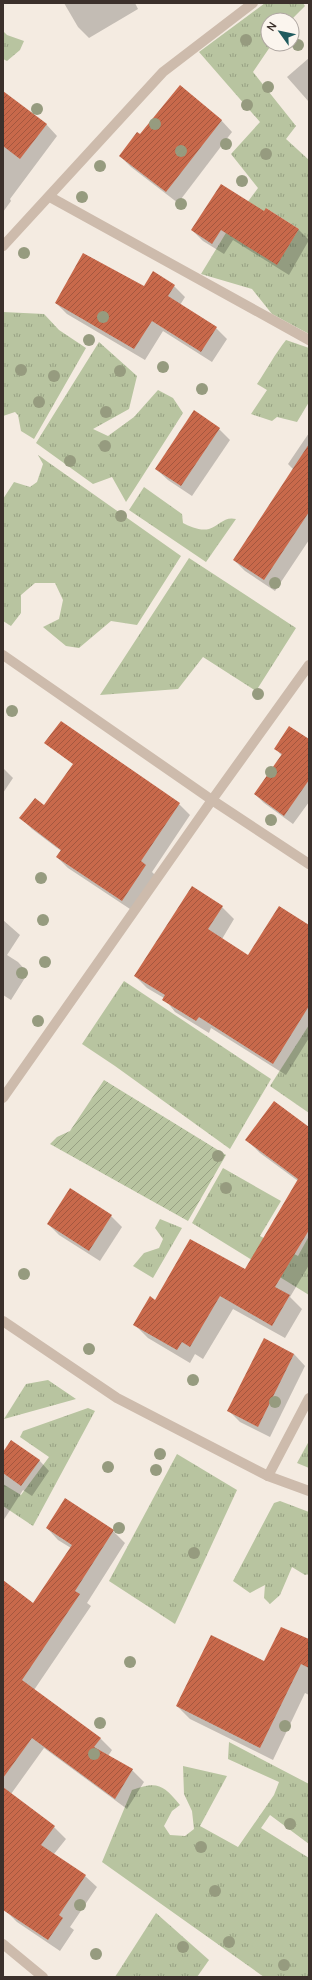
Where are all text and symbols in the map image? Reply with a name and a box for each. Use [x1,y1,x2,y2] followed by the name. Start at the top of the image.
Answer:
[260,12,300,52] north arrow
[263,19,280,34] text: N

